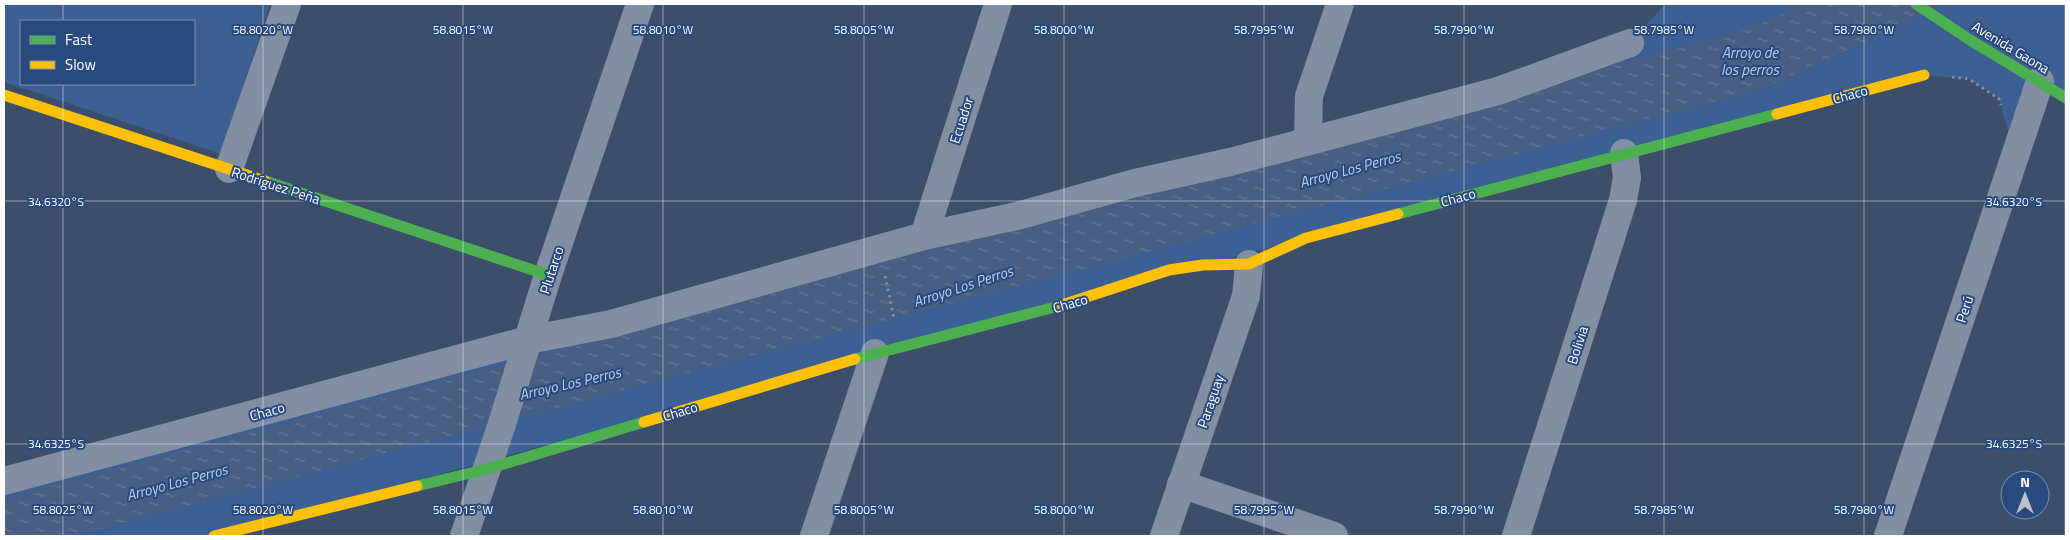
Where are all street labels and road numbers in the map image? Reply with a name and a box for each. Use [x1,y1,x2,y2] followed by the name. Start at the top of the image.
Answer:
[1968,15,2054,79] street label: Avenida Gaona
[1830,79,1870,109] street label: Chaco
[944,94,978,146] street label: Ecuador
[229,161,323,209] street label: Rodríguez Peña
[1438,182,1478,212] street label: Chaco
[533,243,569,297] street label: Plutarco
[1050,288,1090,318] street label: Chaco
[1950,293,1978,325] street label: Perú
[1561,323,1593,367] street label: Bolivia
[1191,371,1229,431] street label: Paraguay
[247,396,287,426] street label: Chaco
[660,396,700,426] street label: Chaco

